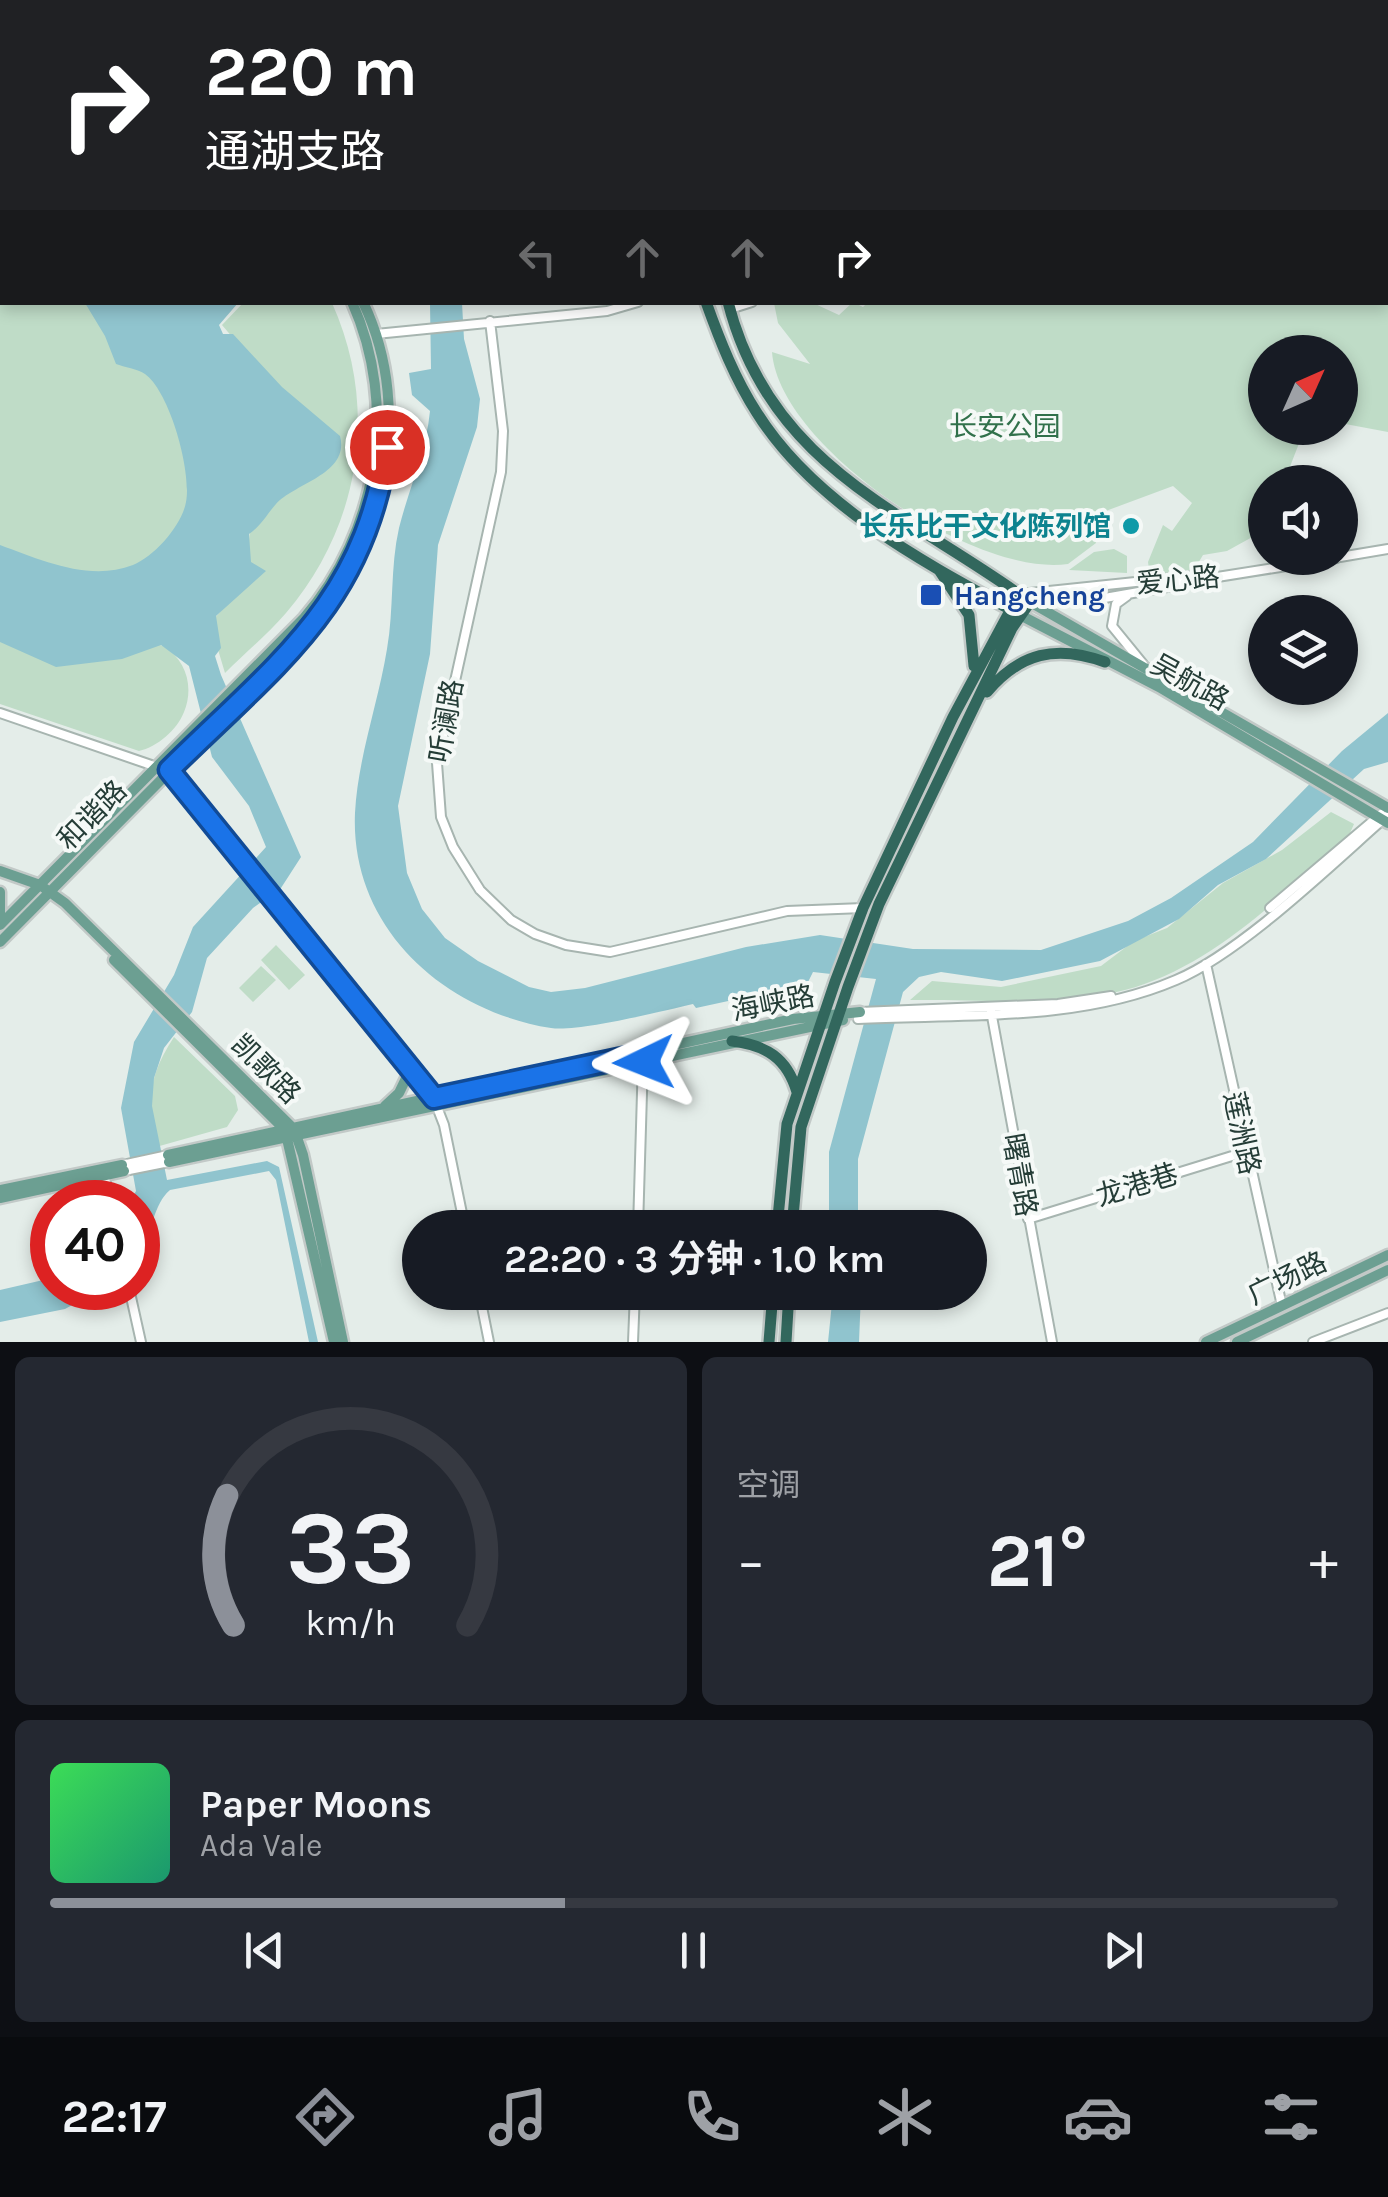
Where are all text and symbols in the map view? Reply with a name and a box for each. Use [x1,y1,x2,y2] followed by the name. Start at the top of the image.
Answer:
[205,31,418,113] text: 220 m
[40,40,170,170] icon: right
[205,126,385,178] text: 通湖支路
[510,230,565,285] icon: left
[615,230,670,285] icon: ahead
[720,230,775,285] icon: ahead
[825,230,880,285] icon: right
[1248,335,1358,445] north arrow
[1248,335,1358,705] map controls
[345,405,430,490] pin
[949,410,1061,443] park label: 长安公园
[360,420,415,475] icon: arrive
[1248,465,1358,575] button: sound
[859,510,1111,543] place label: 长乐比干文化陈列馆
[1120,515,1142,537] marker: 长乐比干文化陈列馆
[1135,560,1221,600] street label: 爱心路
[954,579,1105,612] place label: Hangcheng
[918,582,944,608] marker: Hangcheng
[1248,595,1358,705] button: layers
[1145,647,1235,717] street label: 吴航路
[422,677,470,765] street label: 听澜路
[51,774,133,856] street label: 和谐路
[729,979,817,1027] street label: 海峡路
[592,1010,696,1114] position arrow
[225,1028,307,1110] street label: 凯歌路
[1217,1088,1267,1178] street label: 莲洲路
[996,1131,1044,1219] street label: 曙青路
[1092,1157,1182,1213] street label: 龙港巷
[30,1180,160,1310] speed limit sign: 40
[504,1237,885,1282] text: 22:20 · 3 分钟 · 1.0 km
[1242,1245,1332,1311] street label: 广场路
[737,1467,801,1504] text: 空调
[286,1488,415,1609] text: 33
[987,1517,1088,1605] text: 21°
[737,1529,765,1593] text: −
[1309,1529,1338,1593] text: +
[305,1602,396,1644] text: km/h
[200,1782,432,1827] text: Paper Moons
[200,1827,323,1864] text: Ada Vale
[237,1923,292,1978] icon: previous
[666,1923,721,1978] icon: pause
[1096,1923,1151,1978] icon: next
[290,2082,360,2152] icon: directions
[483,2082,553,2152] icon: music
[677,2082,747,2152] icon: phone
[870,2082,940,2152] icon: climate
[1063,2082,1133,2152] icon: car
[1256,2082,1326,2152] icon: filters
[62,2091,167,2143] text: 22:17

